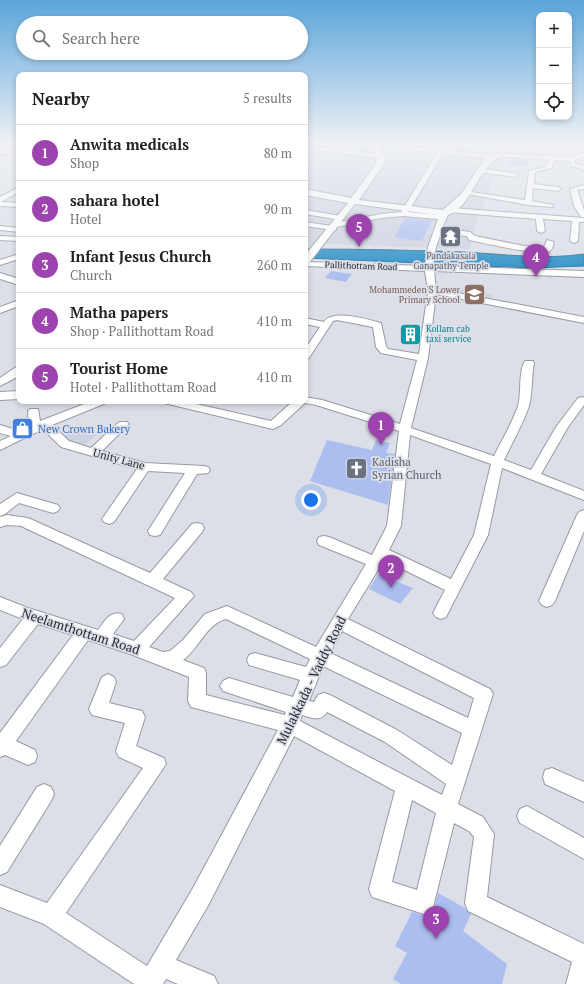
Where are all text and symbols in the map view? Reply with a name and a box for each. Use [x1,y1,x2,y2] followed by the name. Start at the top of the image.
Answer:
[536,12,572,120] map controls
[536,12,572,48] button: +
[16,16,308,60] search box
[30,27,52,49] icon: search
[62,28,140,48] text: Search here
[536,48,572,84] button: −
[536,84,572,120] button: locate
[32,87,90,110] text: Nearby
[243,89,292,107] text: 5 results
[70,134,189,154] text: Anwita medicals
[41,144,49,162] text: 1
[264,144,292,162] text: 80 m
[70,154,99,172] text: Shop
[70,190,159,210] text: sahara hotel
[41,200,49,218] text: 2
[264,200,292,218] text: 90 m
[70,210,102,228] text: Hotel
[346,214,372,247] pin: 5
[438,224,464,250] temple icon: Pandakasala Ganapathy Temple
[523,244,549,277] pin: 4
[70,246,211,266] text: Infant Jesus Church
[413,250,489,272] place label: Pandakasala Ganapathy Temple
[41,256,49,274] text: 3
[257,256,292,274] text: 260 m
[324,259,398,273] street label: Pallithottam Road
[70,266,112,284] text: Church
[462,282,488,308] school or university icon: Mohammeden'S Lower Primary School
[369,284,461,306] place label: Mohammeden'S Lower Primary School
[70,302,168,322] text: Matha papers
[41,312,49,330] text: 4
[257,312,292,330] text: 410 m
[397,321,423,347] building icon: Kollam cab taxi service
[70,322,214,340] text: Shop · Pallithottam Road
[426,323,472,345] place label: Kollam cab taxi service
[70,358,168,378] text: Tourist Home
[41,368,49,386] text: 5
[257,368,292,386] text: 410 m
[70,378,216,396] text: Hotel · Pallithottam Road
[368,412,394,445] pin: 1
[9,416,35,442] shop icon: New Crown Bakery
[38,422,131,436] place label: New Crown Bakery
[91,445,147,473] street label: Unity Lane
[343,455,369,481] church icon: Kadisha Syrian Church
[372,455,442,482] place label: Kadisha Syrian Church
[301,490,321,510] your location
[378,555,404,588] pin: 2
[20,603,142,659] street label: Neelamthottam Road
[272,613,350,747] street label: Mulakkada - Vaddy Road
[423,906,449,939] pin: 3

